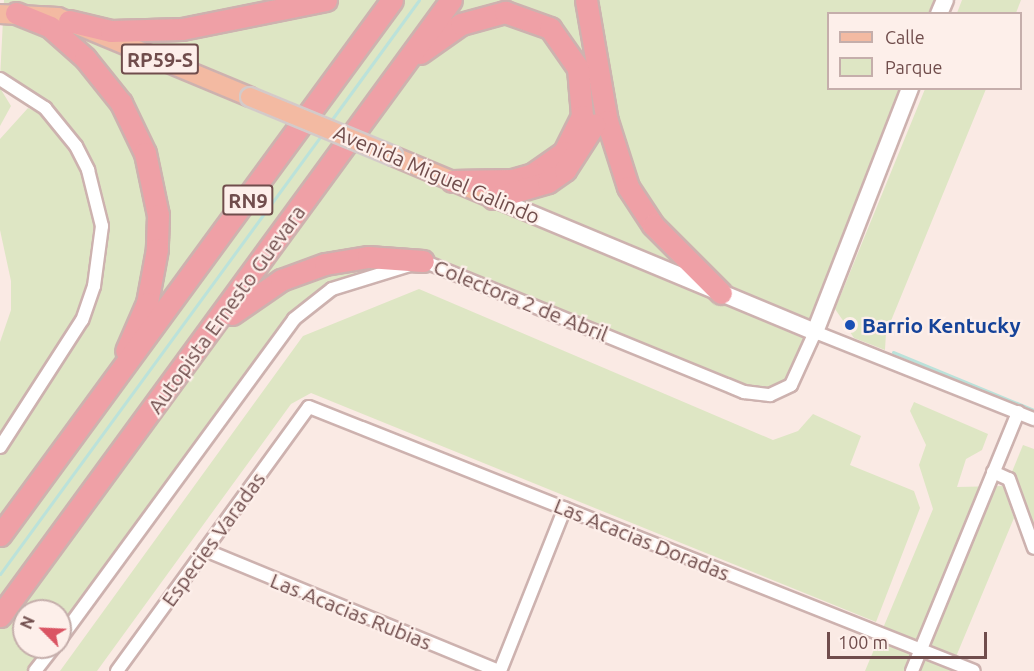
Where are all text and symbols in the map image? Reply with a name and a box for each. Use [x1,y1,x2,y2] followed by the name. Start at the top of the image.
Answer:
[827,12,1022,90] legend
[885,27,925,47] text: Calle
[120,42,201,76] road number: RP59-S
[885,57,942,77] text: Parque
[330,119,544,229] street label: Avenida Miguel Galindo
[221,183,275,217] road number: RN9
[142,200,310,418] street label: Autopista Ernesto Guevara
[430,254,612,346] street label: Colectora 2 de Abril
[862,312,1021,338] place label: Barrio Kentucky
[843,318,857,332] marker: Barrio Kentucky
[156,467,270,611] street label: Especies Varadas
[551,492,733,586] street label: Las Acacias Doradas
[267,567,435,655] street label: Las Acacias Rubias
[12,599,72,659] north arrow
[17,613,38,632] text: N
[830,620,990,658] scale bar
[838,632,888,652] text: 100 m

